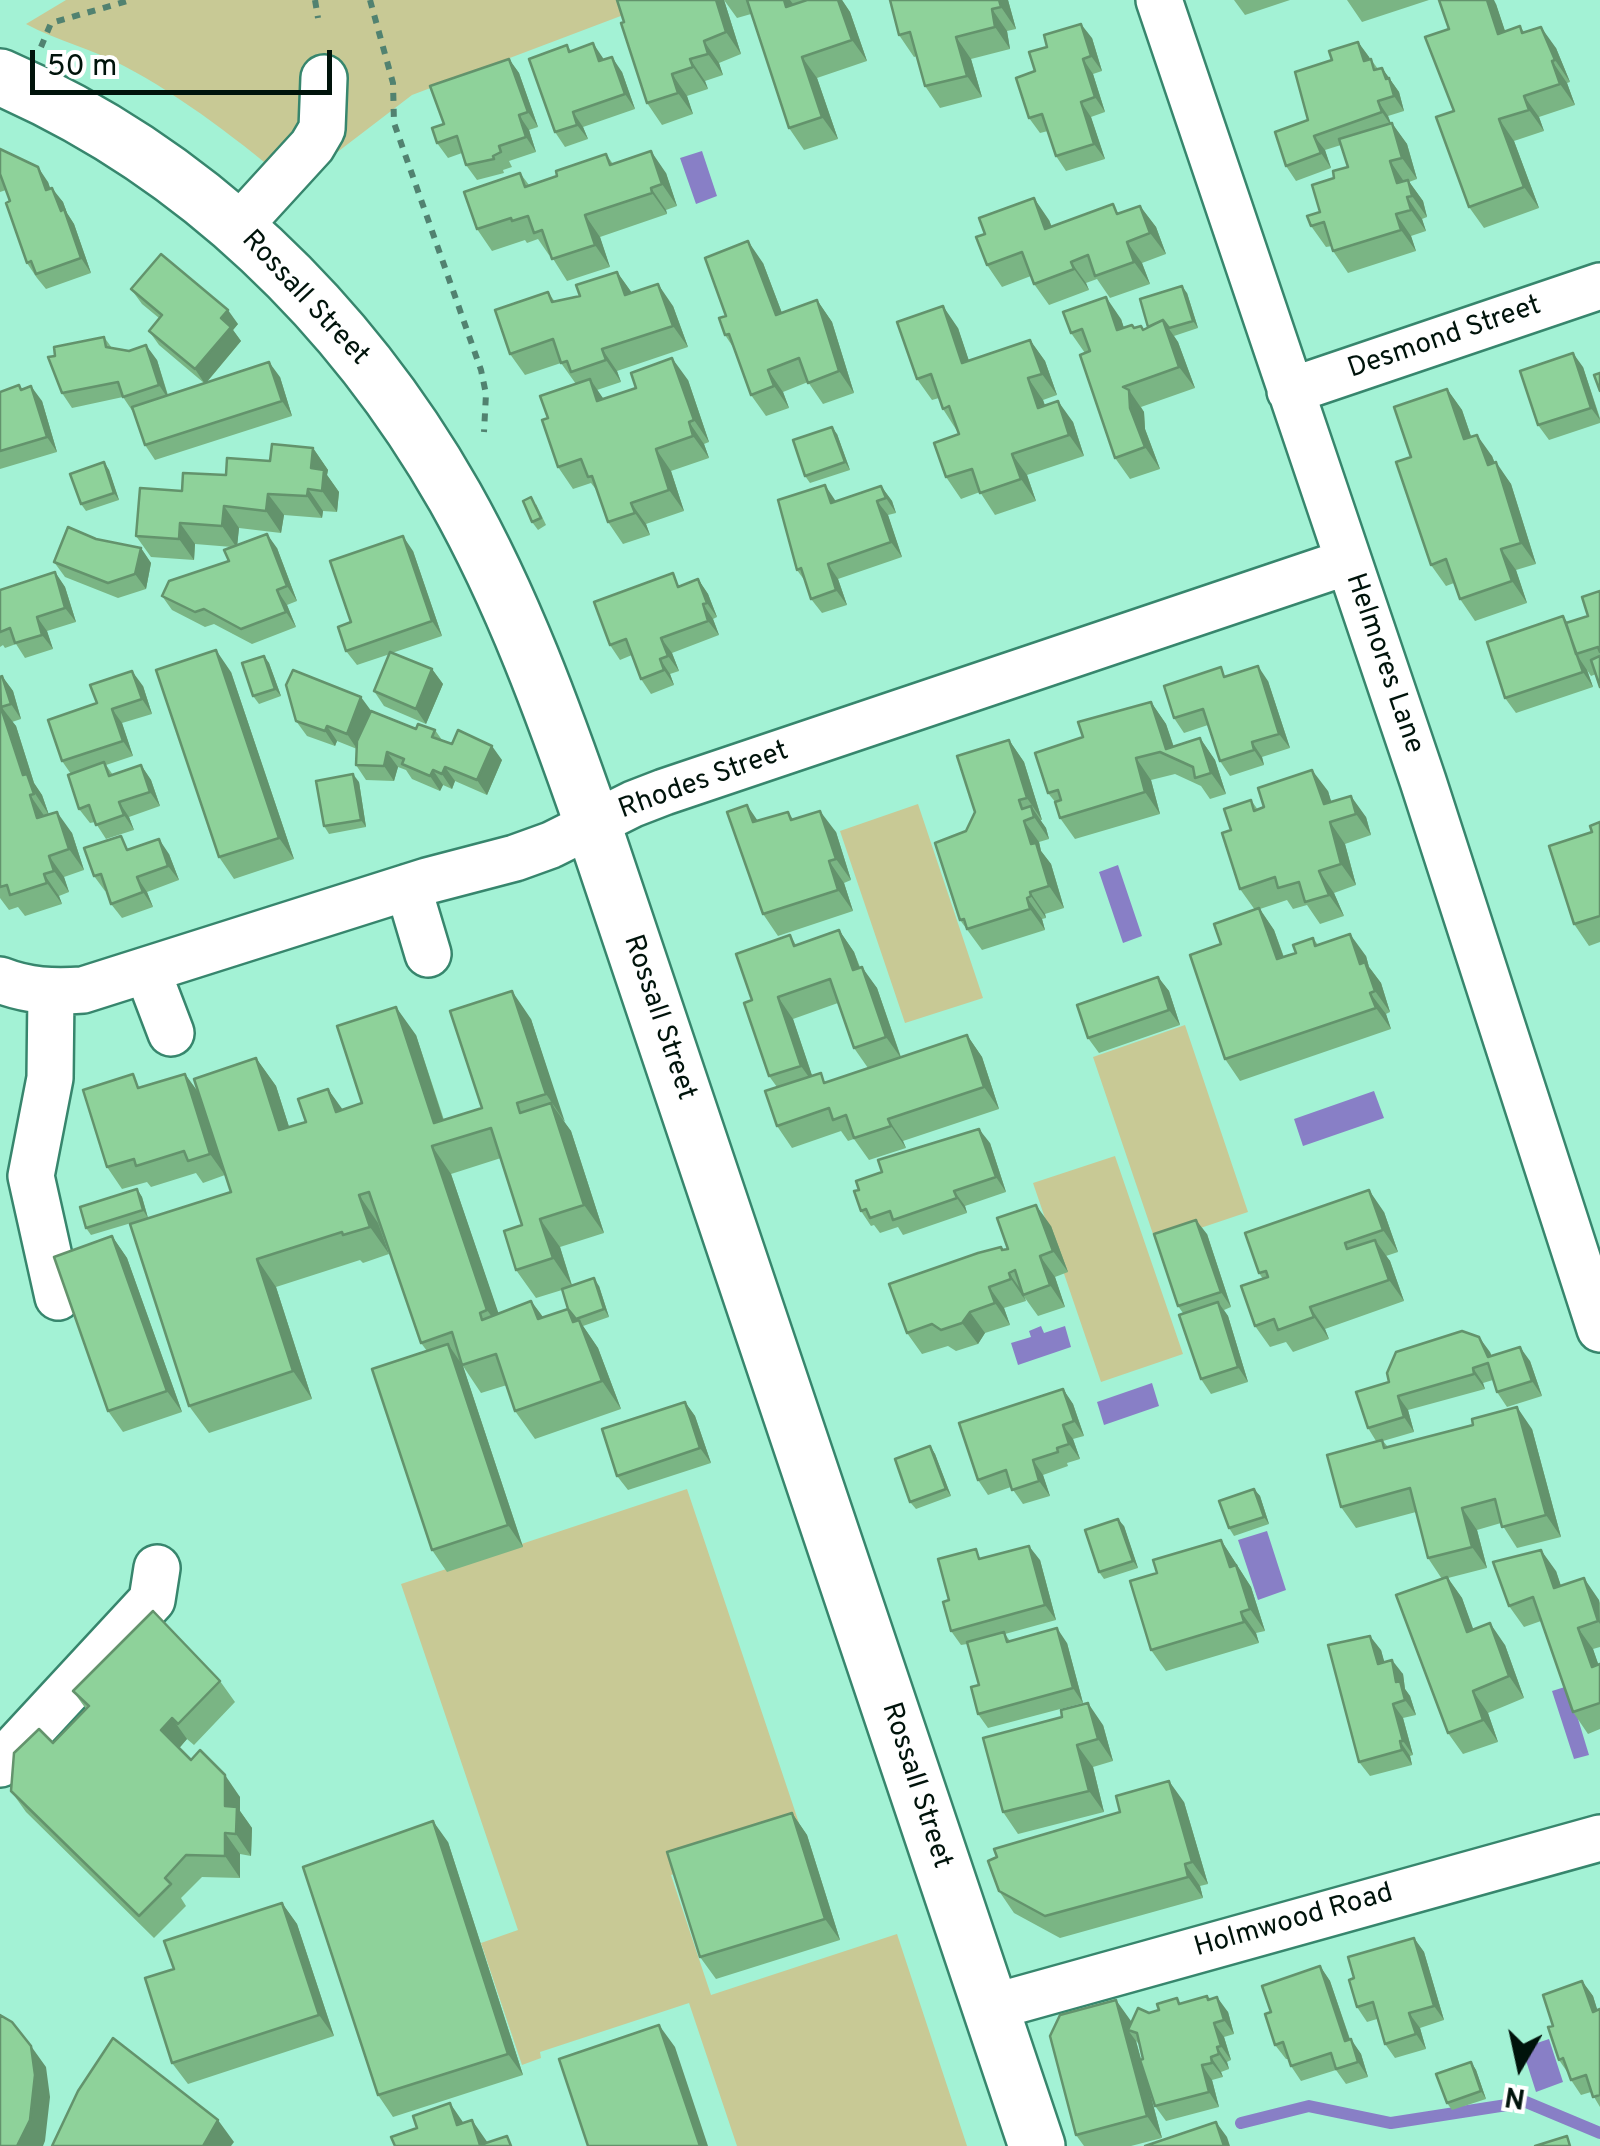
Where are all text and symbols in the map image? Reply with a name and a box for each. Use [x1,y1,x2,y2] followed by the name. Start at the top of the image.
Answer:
[35,30,338,92] scale bar
[47,49,117,86] text: 50 m
[233,225,375,373] street label: Rossall Street
[1344,290,1546,388] street label: Desmond Street
[1336,569,1430,759] street label: Helmores Lane
[615,736,793,828] street label: Rhodes Street
[614,931,702,1105] street label: Rossall Street
[872,1699,958,1873] street label: Rossall Street
[1191,1878,1397,1966] street label: Holmwood Road
[1470,2016,1570,2116] north arrow
[1503,2076,1528,2115] text: N

